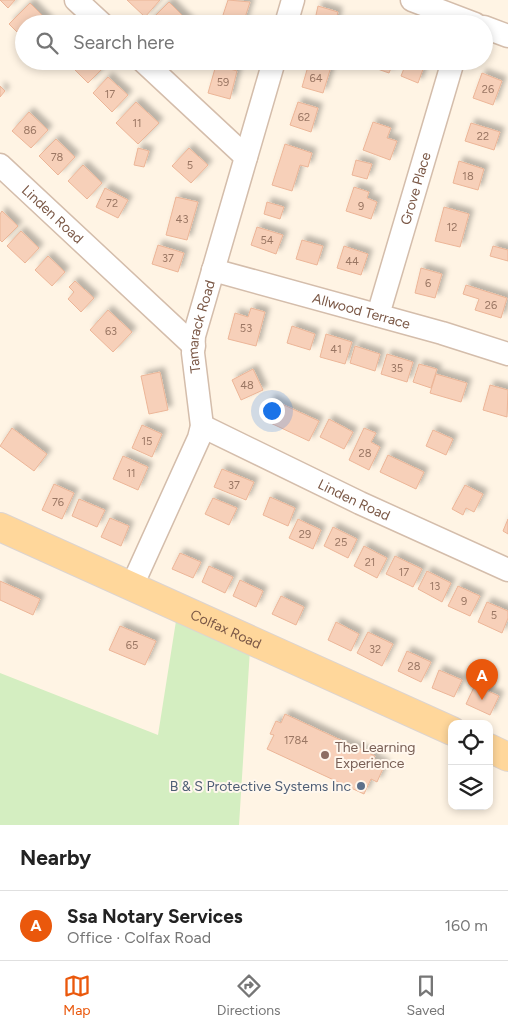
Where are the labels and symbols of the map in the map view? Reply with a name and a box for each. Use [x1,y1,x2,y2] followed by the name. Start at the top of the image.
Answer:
[309,72,323,85] house number: 64
[217,76,229,89] house number: 59
[482,83,494,96] house number: 26
[105,88,115,101] house number: 17
[298,111,310,124] house number: 62
[132,117,142,130] house number: 11
[24,124,36,137] house number: 86
[477,130,489,143] house number: 22
[397,150,434,227] street label: Grove Place
[51,151,64,164] house number: 78
[187,159,193,172] house number: 5
[462,170,474,183] house number: 18
[18,181,87,247] street label: Linden Road
[106,197,118,210] house number: 72
[358,200,364,213] house number: 9
[176,213,188,226] house number: 43
[447,221,457,234] house number: 12
[260,234,274,247] house number: 54
[162,252,174,265] house number: 37
[345,255,359,268] house number: 44
[425,277,431,290] house number: 6
[184,278,218,374] street label: Tamarack Road
[311,289,413,333] street label: Allwood Terrace
[485,299,497,312] house number: 26
[240,322,252,335] house number: 53
[105,325,117,338] house number: 63
[330,343,342,356] house number: 41
[391,362,403,375] house number: 35
[240,379,254,392] house number: 48
[259,398,285,424] your location
[142,435,152,448] house number: 15
[359,447,372,460] house number: 28
[126,467,136,480] house number: 11
[315,475,393,524] street label: Linden Road
[228,479,240,492] house number: 37
[52,496,64,509] house number: 76
[299,528,311,541] house number: 29
[335,536,347,549] house number: 25
[365,556,375,569] house number: 21
[399,566,409,579] house number: 17
[430,580,440,593] house number: 13
[461,595,467,608] house number: 9
[188,606,264,652] street label: Colfax Road
[491,609,497,622] house number: 5
[126,639,138,652] house number: 65
[369,643,381,656] house number: 32
[466,659,498,700] pin: A
[408,660,421,673] house number: 28
[284,734,308,747] house number: 1784
[335,739,416,772] place label: The Learning Experience
[319,749,331,761] marker: The Learning Experience
[170,778,351,795] place label: B & S Protective Systems Inc
[355,780,367,792] marker: B & S Protective Systems Inc

